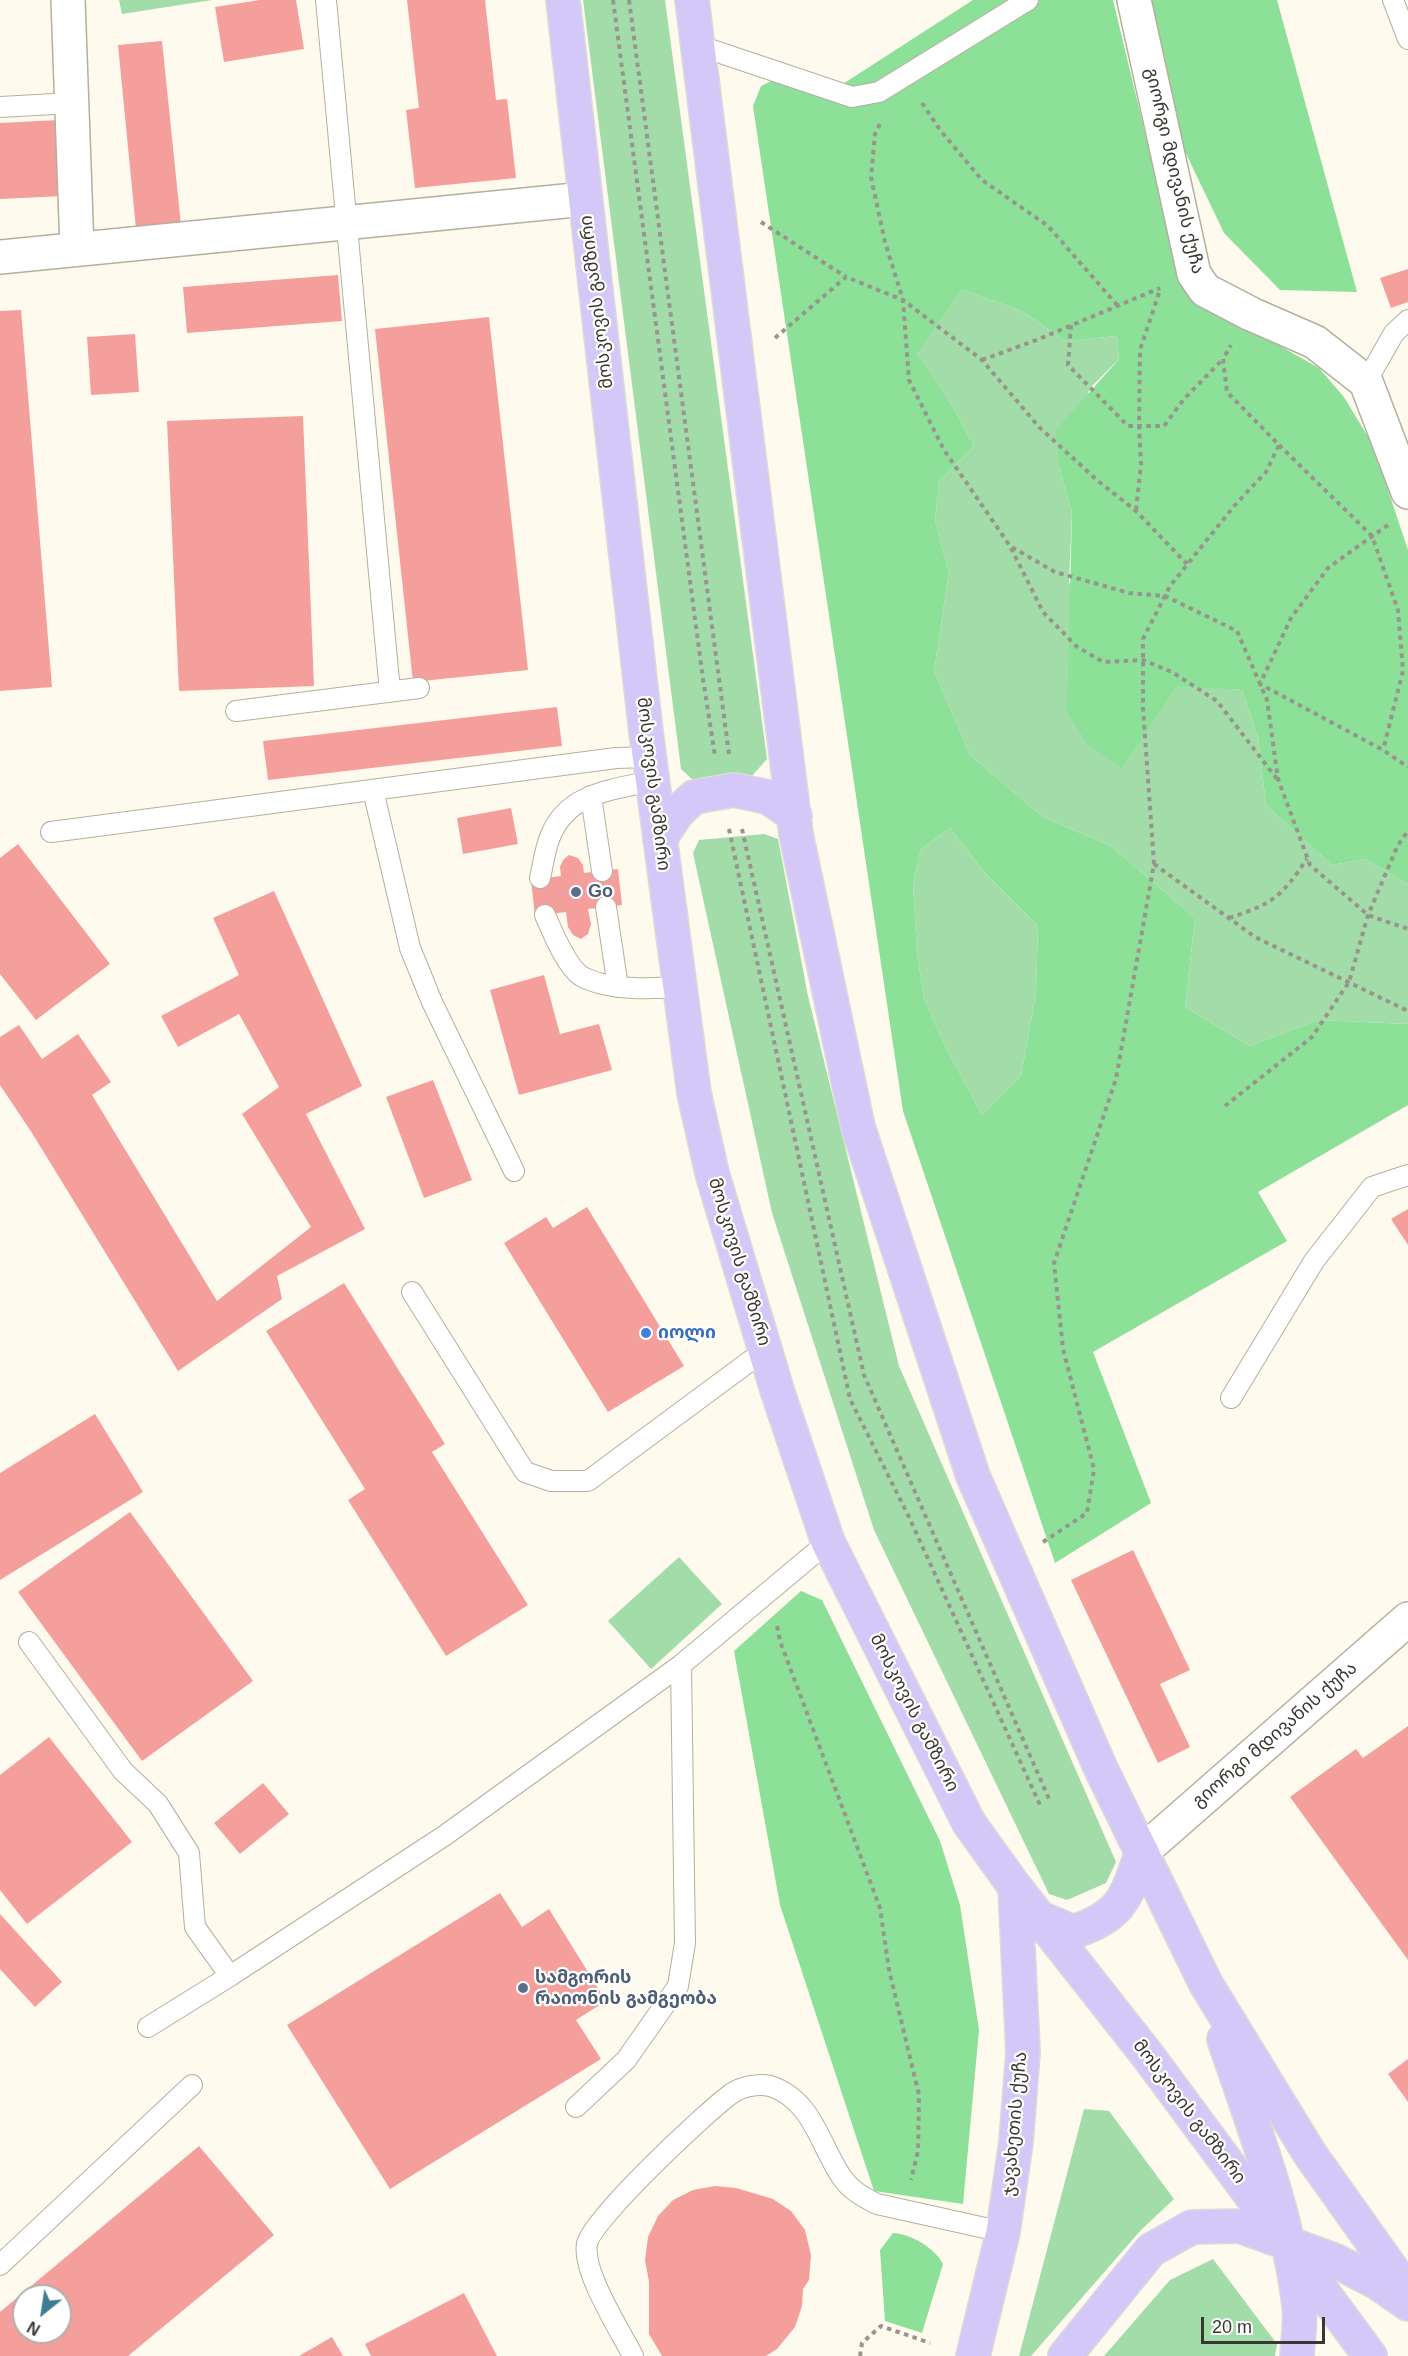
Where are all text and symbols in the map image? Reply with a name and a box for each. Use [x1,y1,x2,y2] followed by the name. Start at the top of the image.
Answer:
[1140,66,1208,276] street label: გიორგი მდივანის ქუჩა
[576,214,618,390] street label: მოსკოვის გამზირი
[632,696,674,872] street label: მოსკოვის გამზირი
[588,881,613,903] place label: Go
[569,885,583,899] marker: Go
[703,1175,775,1349] street label: მოსკოვის გამზირი
[658,1322,716,1344] place label: იოლი
[639,1326,653,1340] marker: იოლი
[865,1630,963,1796] street label: მოსკოვის გამზირი
[1188,1658,1362,1812] street label: გიორგი მდივანის ქუჩა
[535,1967,717,2010] place label: სამგორის რაიონის გამგეობა
[516,1981,530,1995] marker: სამგორის რაიონის გამგეობა
[1128,2036,1250,2188] street label: მოსკოვის გამზირი
[998,2051,1032,2197] street label: ჯავახეთის ქუჩა
[12,2284,72,2344] north arrow
[1204,2305,1328,2343] scale bar
[1212,2317,1252,2337] text: 20 m
[24,2318,43,2339] text: N

